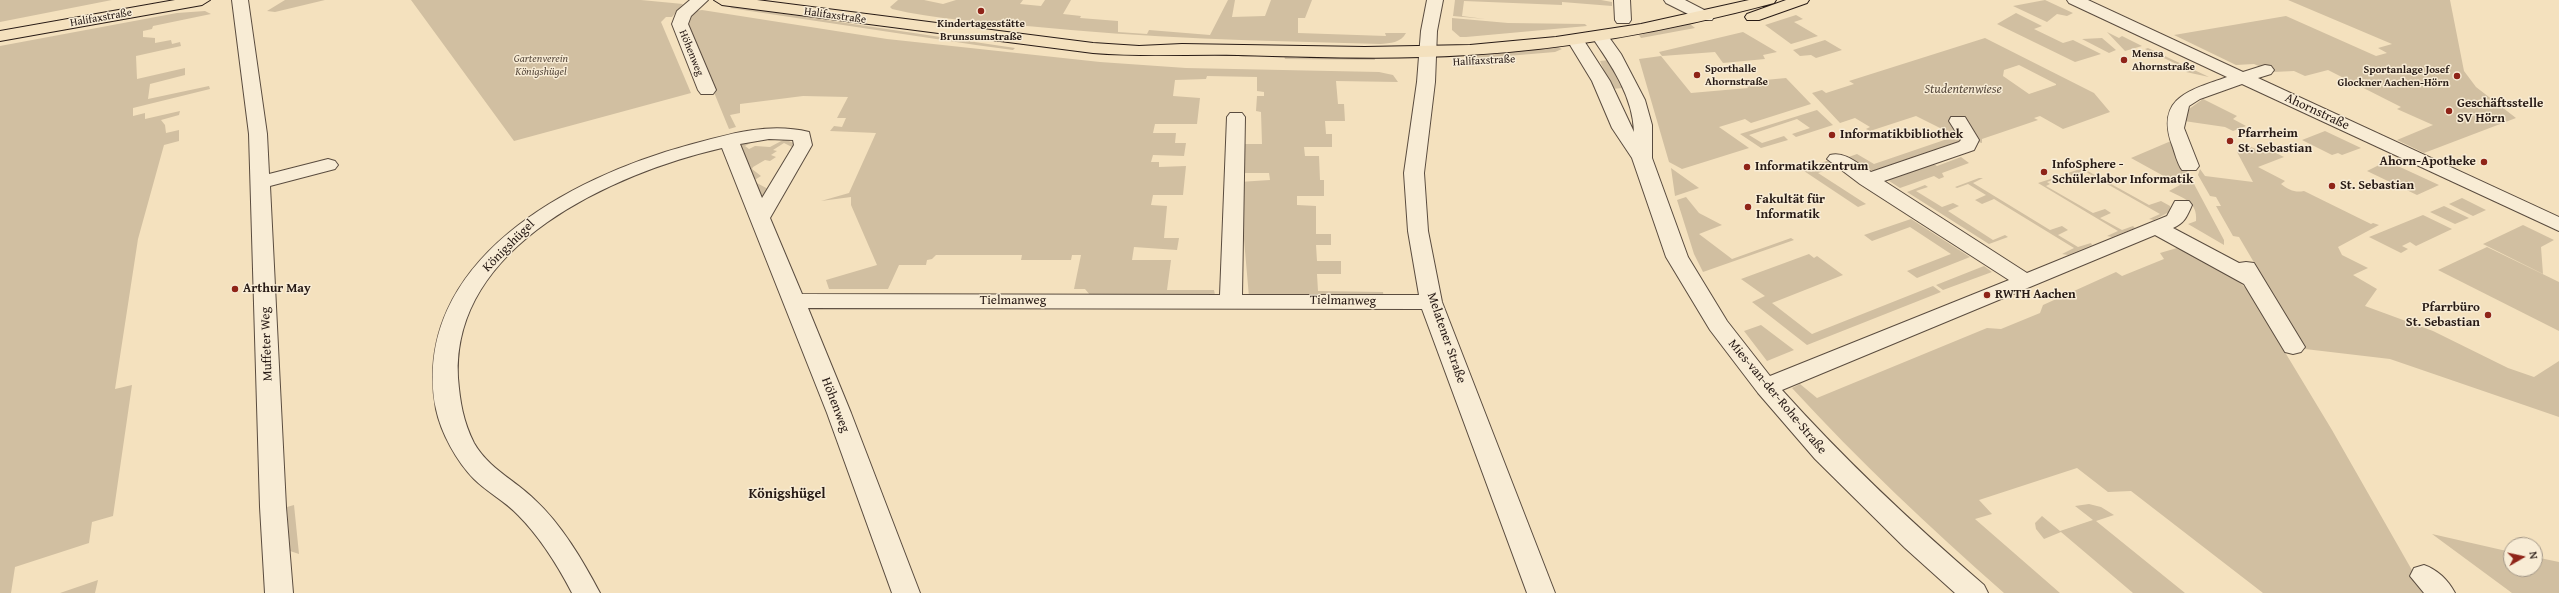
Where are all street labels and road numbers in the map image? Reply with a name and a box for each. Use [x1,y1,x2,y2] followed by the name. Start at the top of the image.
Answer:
[803,5,867,27] street label: Halifaxstraße
[69,6,133,30] street label: Halifaxstraße
[676,28,706,78] street label: Höhenweg
[1452,53,1516,69] street label: Halifaxstraße
[2282,90,2352,134] street label: Ahornstraße
[480,217,538,275] street label: Königshügel
[1423,291,1469,385] street label: Melatener Straße
[980,293,1046,309] street label: Tielmanweg
[1310,293,1376,309] street label: Tielmanweg
[258,307,276,381] street label: Muffeter Weg
[1724,336,1830,458] street label: Mies-van-der-Rohe-Straße
[817,375,853,435] street label: Höhenweg

